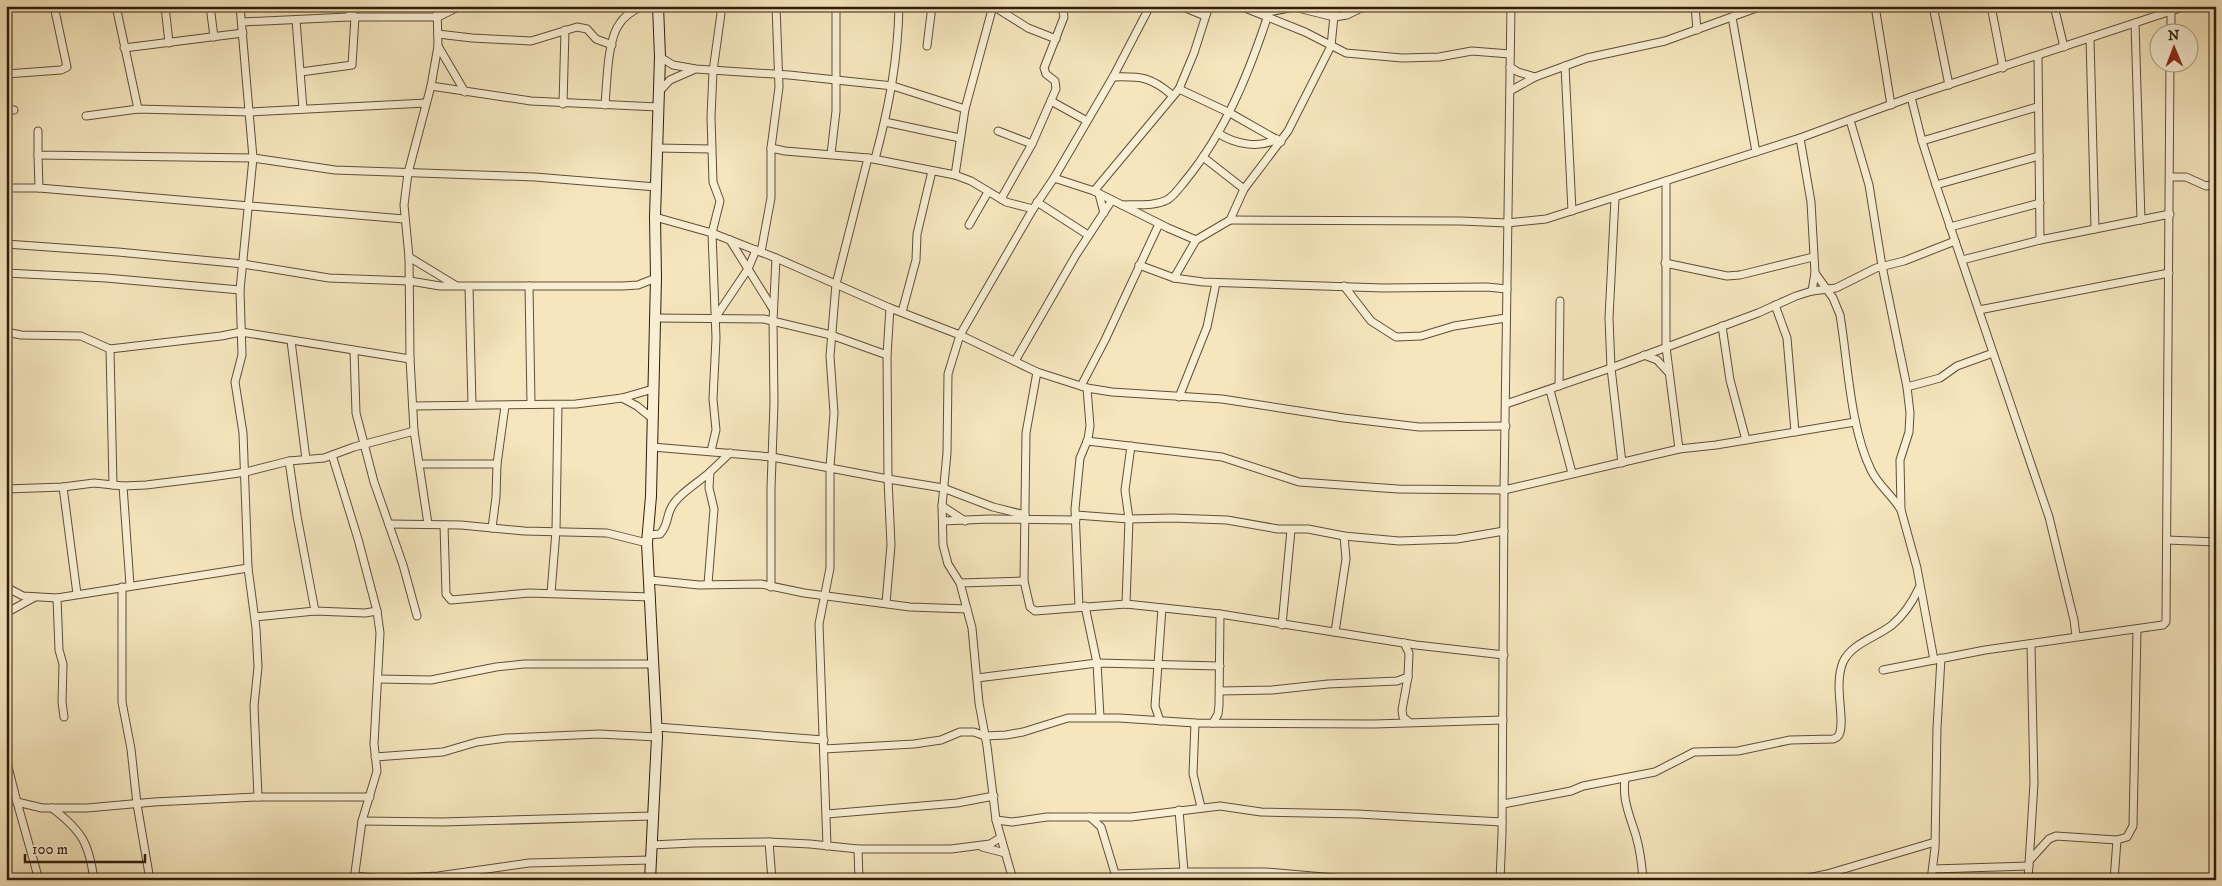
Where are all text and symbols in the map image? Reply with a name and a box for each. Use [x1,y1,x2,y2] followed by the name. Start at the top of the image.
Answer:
[2150,22,2200,72] north arrow
[2168,27,2180,45] text: N
[25,831,145,863] scale bar
[32,840,68,859] text: 100 m

